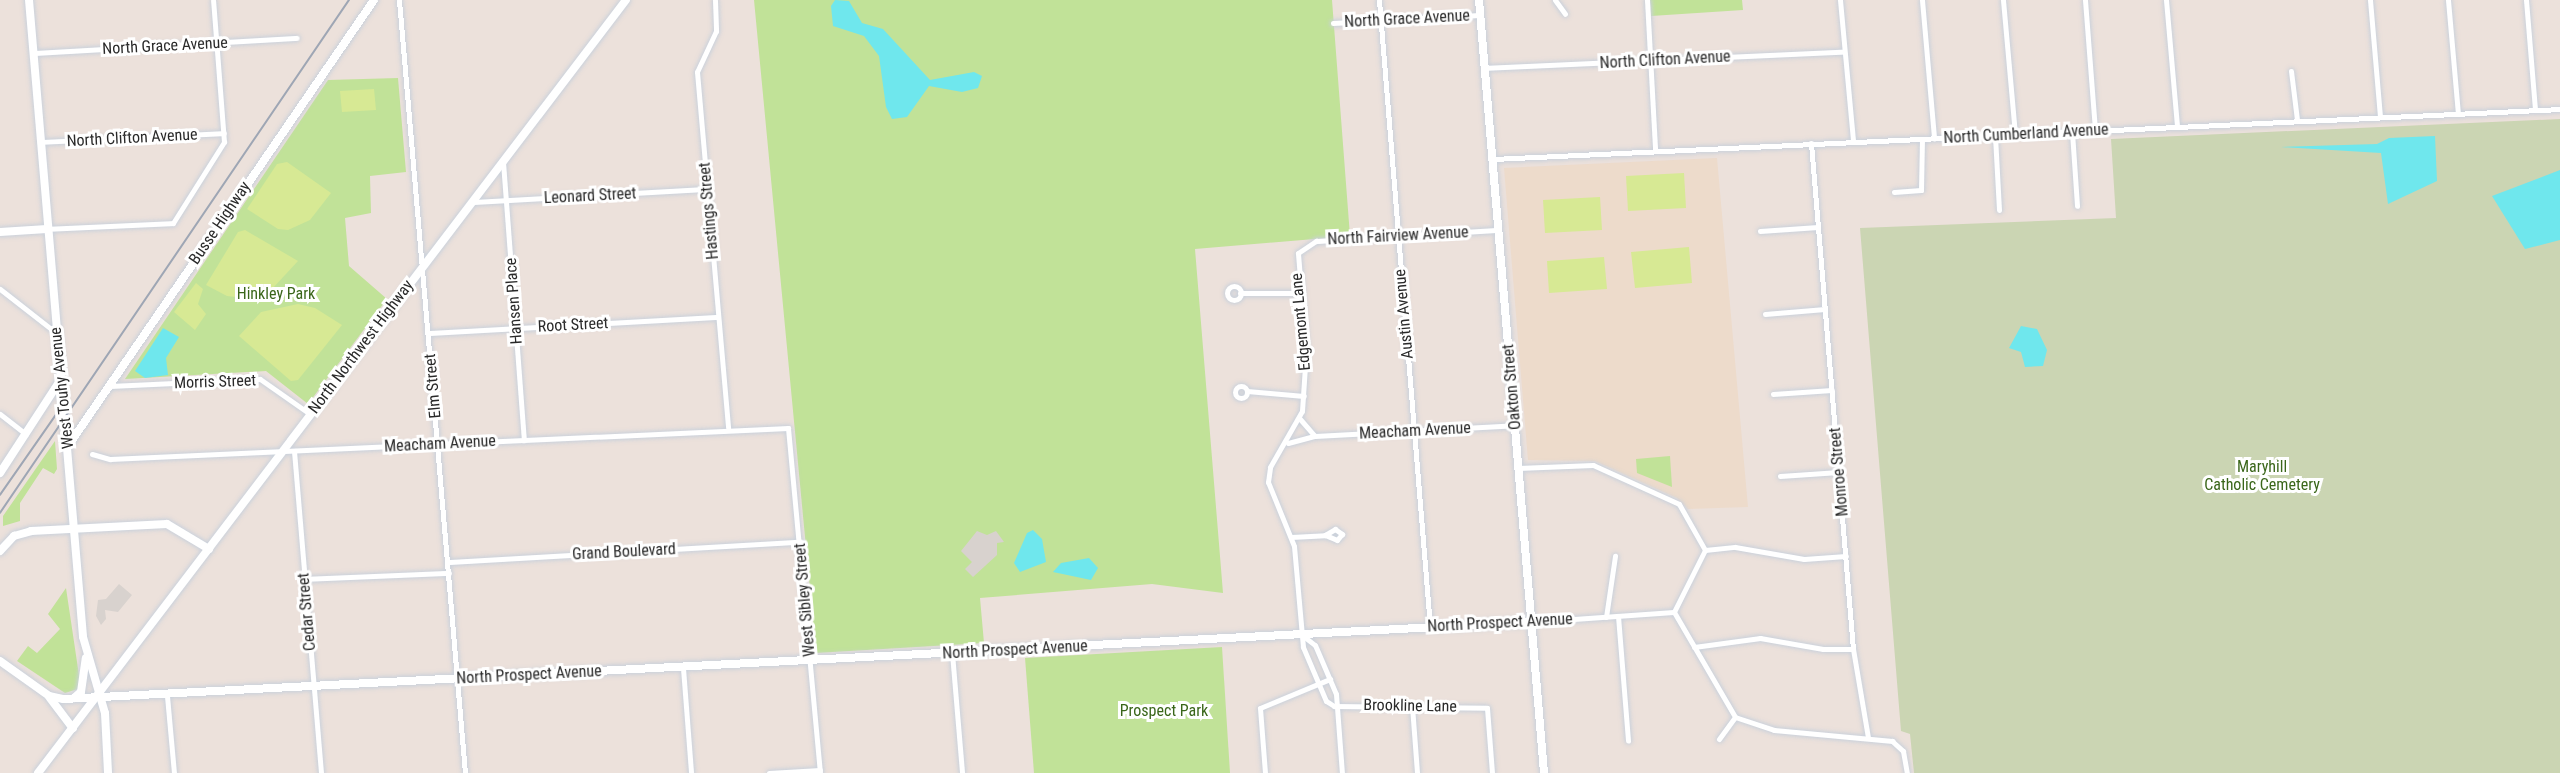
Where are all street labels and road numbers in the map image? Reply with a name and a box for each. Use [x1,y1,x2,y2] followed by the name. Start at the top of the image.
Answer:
[1344,6,1470,32] street label: North Grace Avenue
[102,33,228,59] street label: North Grace Avenue
[1599,47,1731,73] street label: North Clifton Avenue
[1943,120,2109,148] street label: North Cumberland Avenue
[66,125,198,151] street label: North Clifton Avenue
[695,162,723,260] street label: Hastings Street
[185,178,255,268] street label: Busse Highway
[543,184,637,208] street label: Leonard Street
[1327,223,1469,249] street label: North Fairview Avenue
[501,257,527,345] street label: Hansen Place
[1391,268,1417,360] street label: Austin Avenue
[1287,272,1315,372] street label: Edgemont Lane
[304,276,418,418] street label: North Northwest Highway
[537,314,609,336] street label: Root Street
[46,326,78,450] street label: West Touhy Avenue
[1499,343,1525,431] street label: Oakton Street
[421,353,445,419] street label: Elm Street
[174,371,256,393] street label: Morris Street
[1359,418,1471,444] street label: Meacham Avenue
[1826,427,1852,517] street label: Monroe Street
[384,431,496,457] street label: Meacham Avenue
[572,540,676,564] street label: Grand Boulevard
[790,542,820,658] street label: West Sibley Street
[294,572,320,652] street label: Cedar Street
[1427,610,1573,636] street label: North Prospect Avenue
[942,637,1088,663] street label: North Prospect Avenue
[456,662,602,688] street label: North Prospect Avenue
[1363,696,1457,716] street label: Brookline Lane

